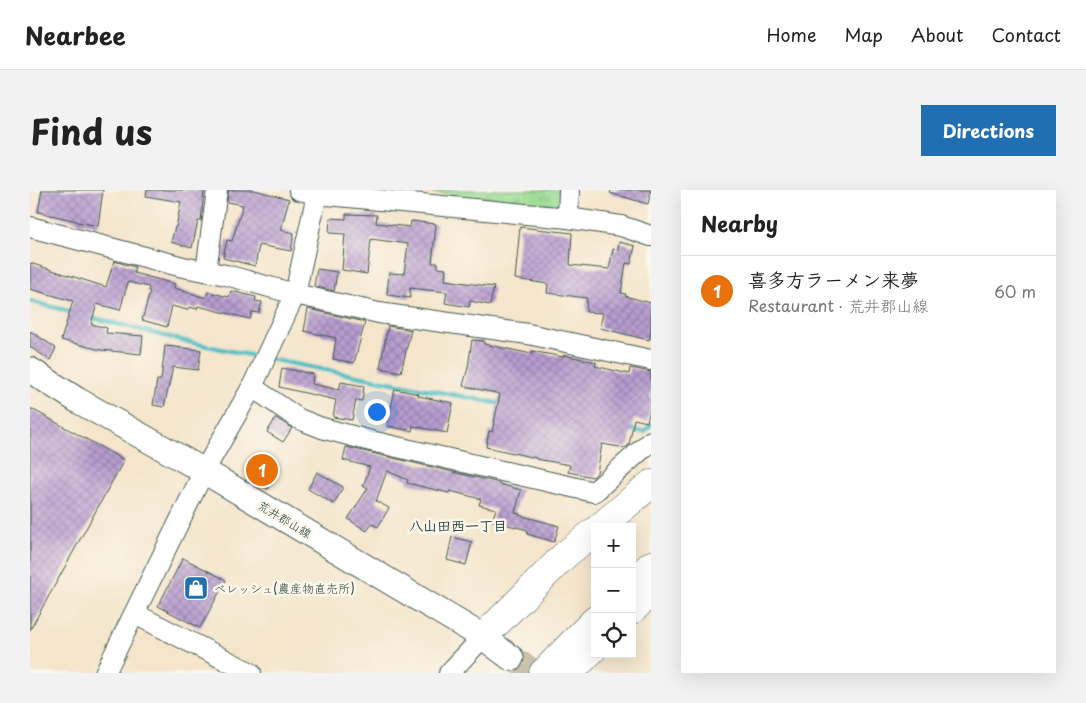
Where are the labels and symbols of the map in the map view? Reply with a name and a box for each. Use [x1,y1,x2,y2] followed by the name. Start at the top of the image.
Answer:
[364,399,390,425] your location
[246,451,278,489] pin: 1
[255,496,315,542] street label: 荒井郡山線
[409,515,507,536] district label: 八山田西一丁目
[183,575,209,601] shop icon: ベレッシュ(農産物直売所)
[214,579,355,597] place label: ベレッシュ(農産物直売所)

